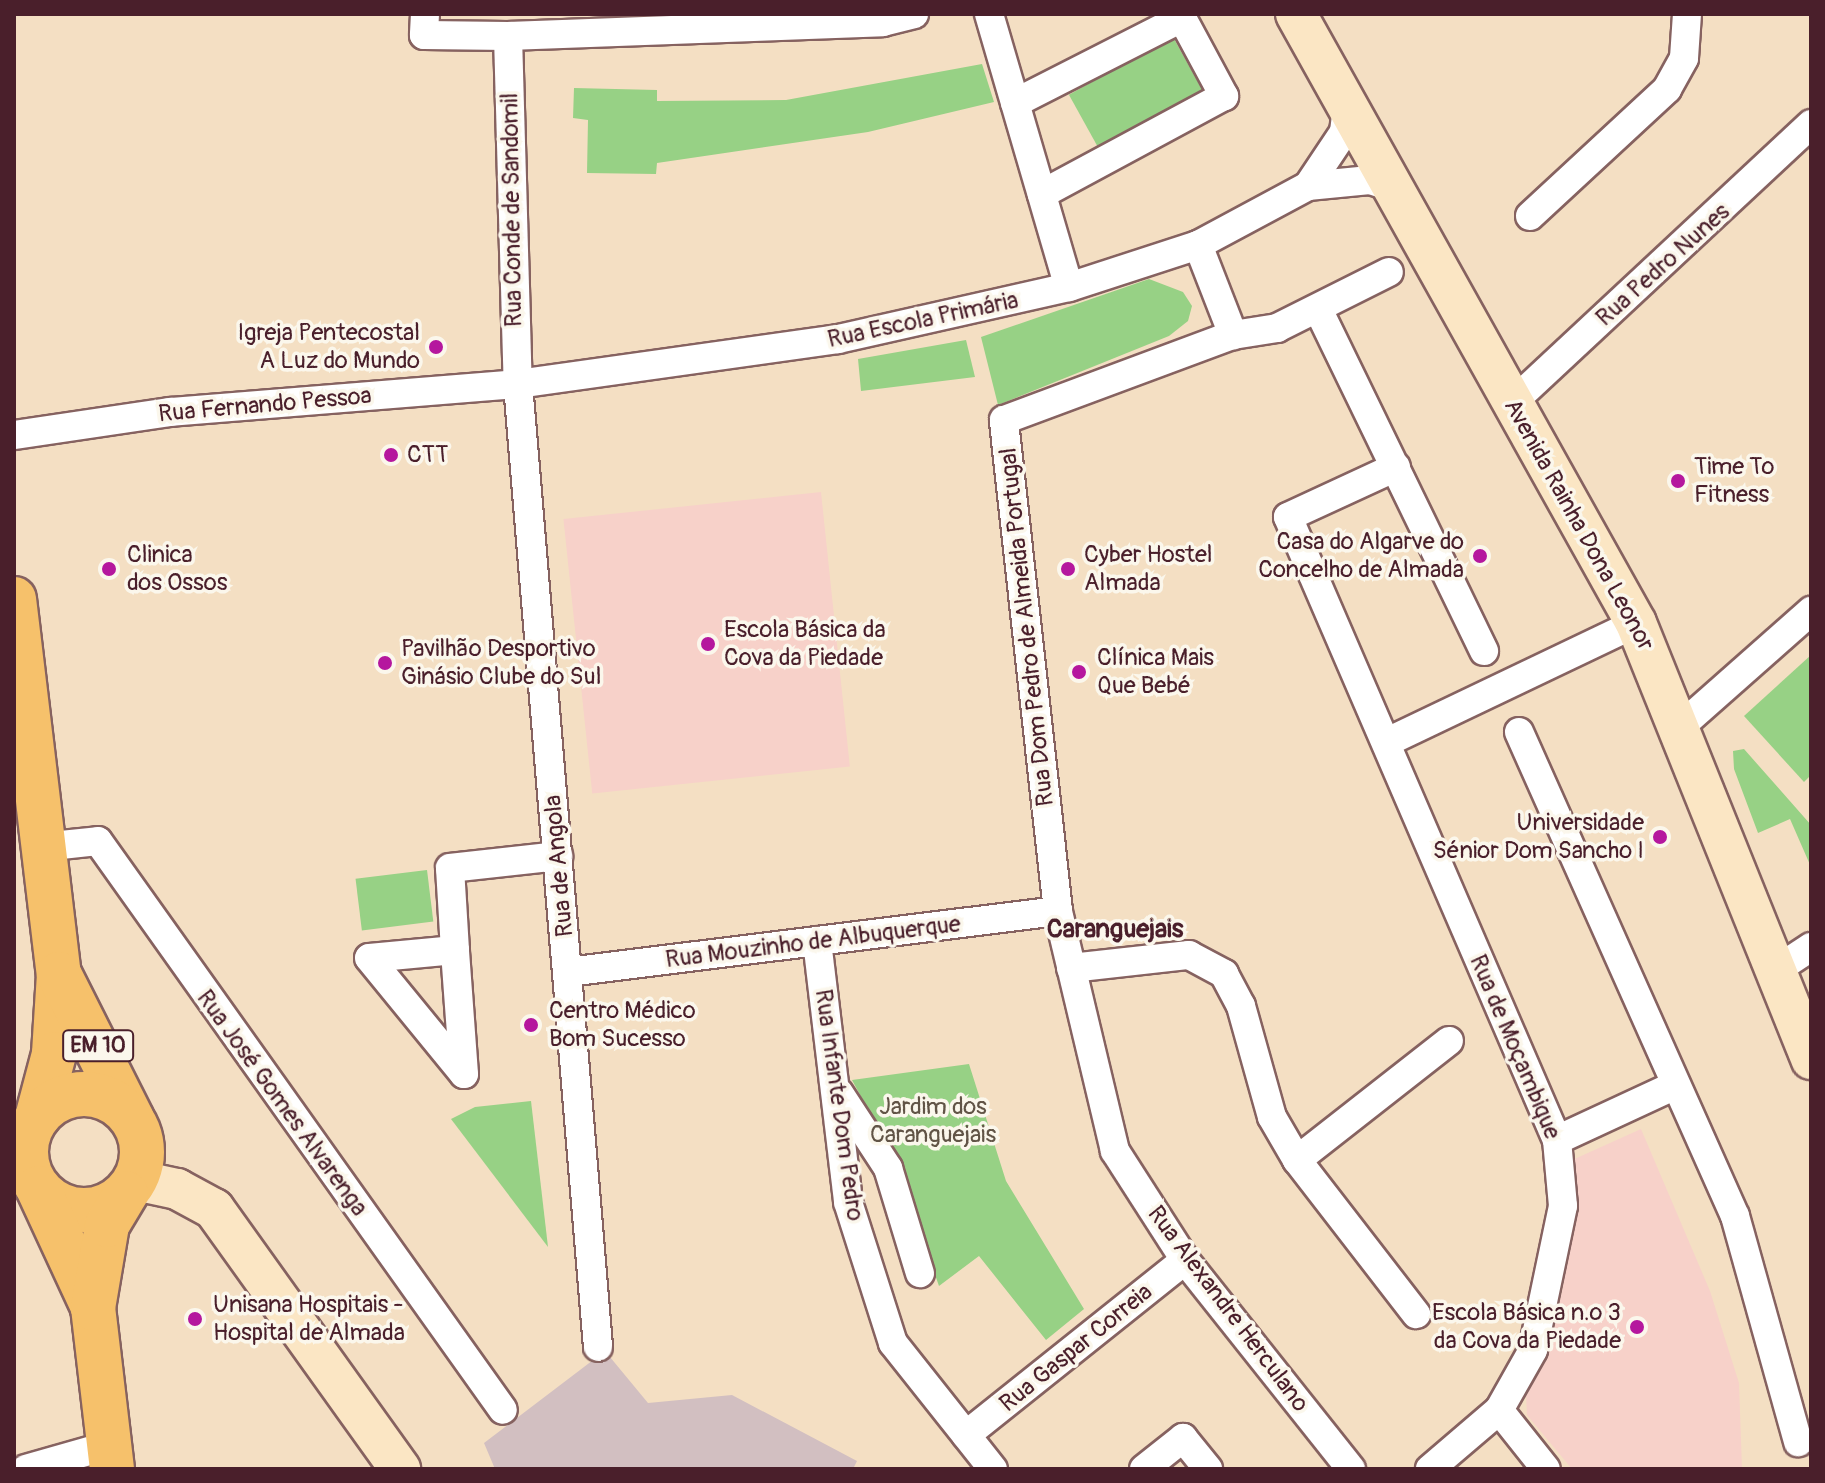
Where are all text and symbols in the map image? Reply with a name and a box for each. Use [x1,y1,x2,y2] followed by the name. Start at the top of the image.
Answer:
[496,93,528,327] street label: Rua Conde de Sandomil
[1590,197,1736,333] street label: Rua Pedro Nunes
[825,286,1021,354] street label: Rua Escola Primária
[238,319,420,375] place label: Igreja Pentecostal A Luz do Mundo
[427,338,445,356] marker: Igreja Pentecostal A Luz do Mundo
[157,381,373,429] street label: Rua Fernando Pessoa
[1498,394,1660,656] street label: Avenida Rainha Dona Leonor
[407,441,448,469] place label: CTT
[382,446,400,464] marker: CTT
[994,446,1060,808] street label: Rua Dom Pedro de Almeida Portugal
[1694,453,1774,509] place label: Time To Fitness
[1669,472,1687,490] marker: Time To Fitness
[1258,528,1464,584] place label: Casa do Algarve do Concelho de Almada
[127,541,227,597] place label: Clinica dos Ossos
[1084,541,1212,597] place label: Cyber Hostel Almada
[1471,547,1489,565] marker: Casa do Algarve do Concelho de Almada
[98,558,120,580] marker: Clinica dos Ossos
[1059,560,1077,578] marker: Cyber Hostel Almada
[724,616,886,672] place label: Escola Básica da Cova da Piedade
[401,635,601,691] place label: Pavilhão Desportivo Ginásio Clube do Sul
[699,635,717,653] marker: Escola Básica da Cova da Piedade
[1097,644,1214,700] place label: Clínica Mais Que Bebé
[376,654,394,672] marker: Pavilhão Desportivo Ginásio Clube do Sul
[1068,661,1090,683] marker: Clínica Mais Que Bebé
[538,794,580,938] street label: Rua de Angola
[1433,809,1644,865] place label: Universidade Sénior Dom Sancho I
[1651,828,1669,846] marker: Universidade Sénior Dom Sancho I
[664,910,962,974] street label: Rua Mouzinho de Albuquerque
[1047,914,1183,946] district label: Caranguejais
[1463,950,1567,1144] street label: Rua de Moçambique
[190,984,374,1222] street label: Rua José Gomes Alvarenga
[808,987,870,1223] street label: Rua Infante Dom Pedro
[549,997,696,1053] place label: Centro Médico Bom Sucesso
[520,1014,542,1036] marker: Centro Médico Bom Sucesso
[62,1028,134,1064] road number: EM 10
[870,1093,996,1149] park label: Jardim dos Caranguejais
[1141,1200,1315,1418] street label: Rua Alexandre Herculano
[994,1278,1158,1418] street label: Rua Gaspar Correia
[213,1291,405,1347] place label: Unisana Hospitais - Hospital de Almada
[1432,1299,1621,1355] place label: Escola Básica n.º 3 da Cova da Piedade
[184,1308,206,1330] marker: Unisana Hospitais - Hospital de Almada
[1628,1318,1646,1336] marker: Escola Básica n.º 3 da Cova da Piedade

